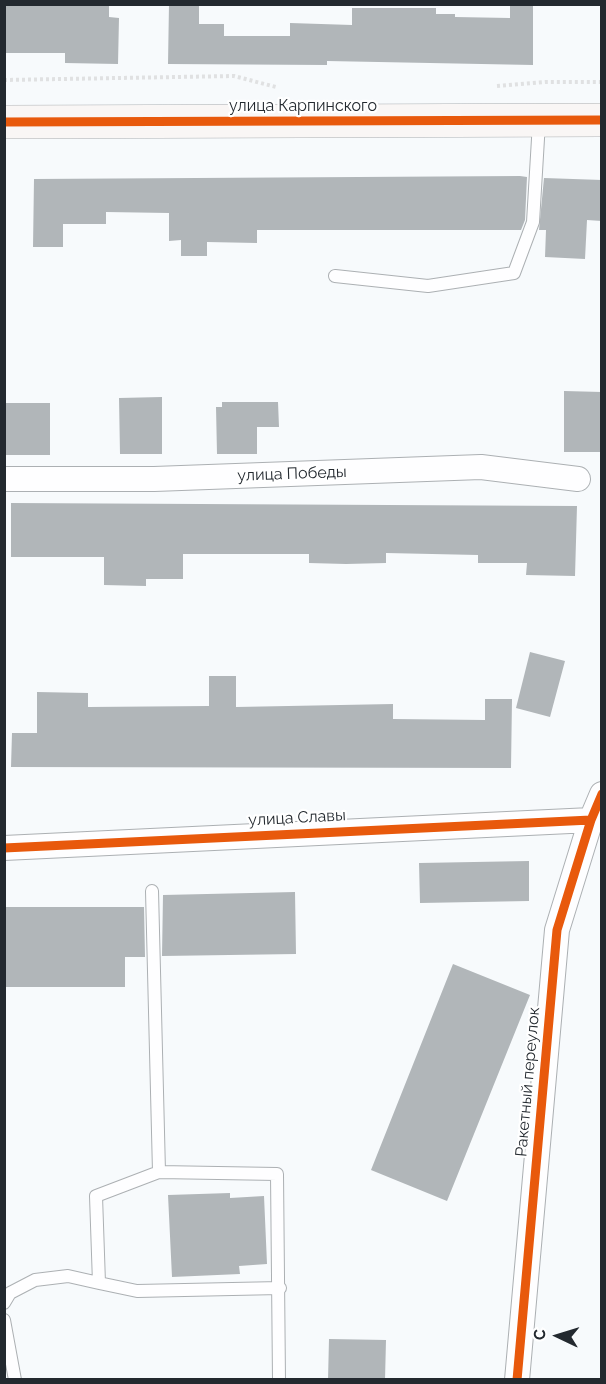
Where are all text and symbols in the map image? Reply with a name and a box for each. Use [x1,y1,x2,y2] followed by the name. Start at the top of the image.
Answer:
[229,96,377,116] street label: улица Карпинского
[237,462,347,486] street label: улица Победы
[248,806,346,830] street label: улица Славы
[512,1006,544,1158] street label: Ракетный переулок
[528,1306,588,1366] north arrow
[530,1329,549,1341] text: С

